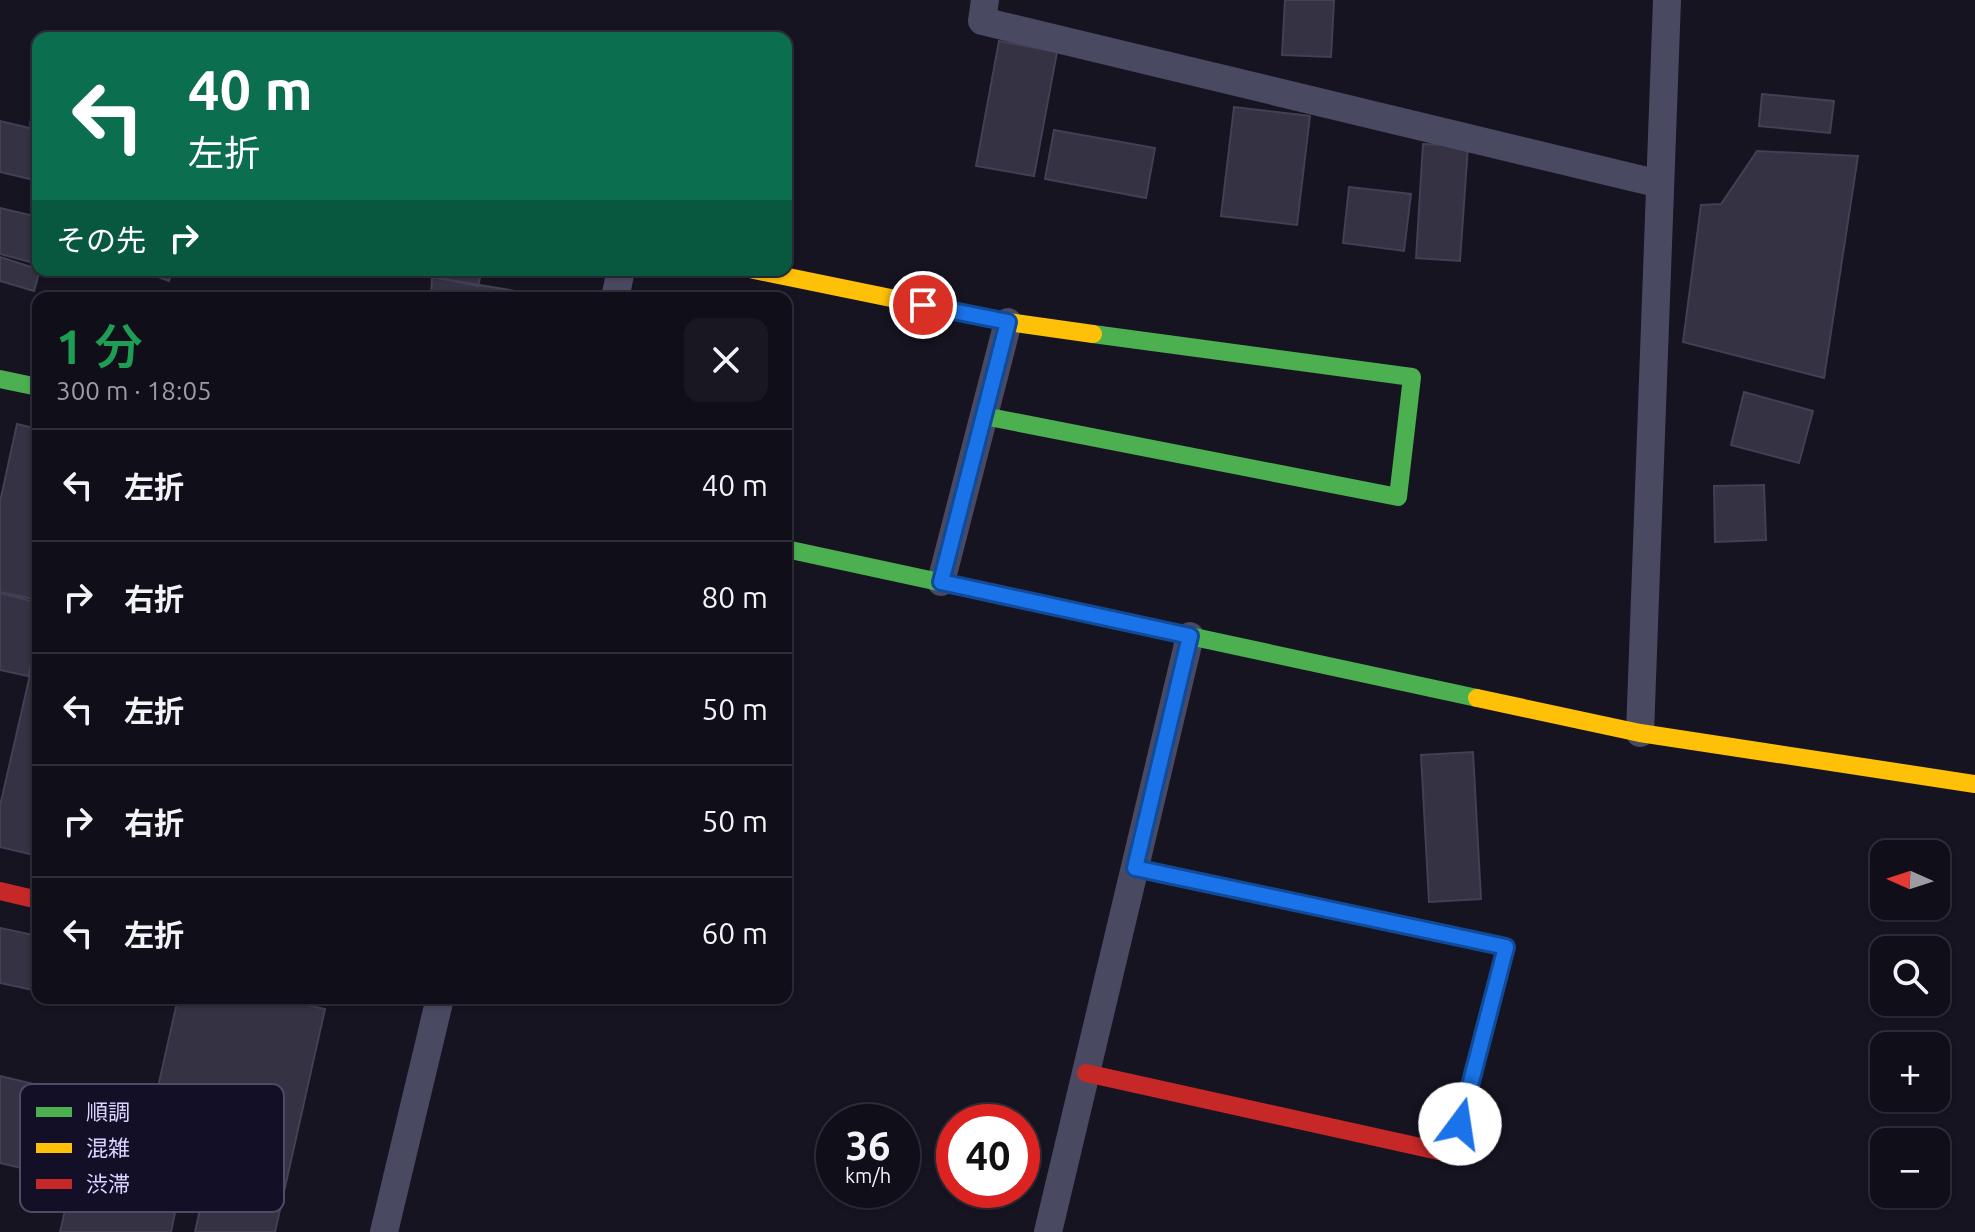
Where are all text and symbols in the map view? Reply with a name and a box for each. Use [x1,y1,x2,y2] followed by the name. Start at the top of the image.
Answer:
[188,58,313,121] text: 40 m
[56,64,160,168] icon: left
[188,132,260,173] text: 左折
[162,216,206,260] icon: right
[56,223,146,257] text: その先
[889,271,957,339] pin
[901,283,945,327] icon: arrive
[684,318,768,402] button: close
[56,319,142,373] text: 1 分
[56,376,212,405] text: 300 m · 18:05
[56,463,100,507] icon: left
[701,468,768,502] text: 40 m
[124,470,184,504] text: 左折
[56,575,100,619] icon: right
[701,580,768,614] text: 80 m
[124,582,184,616] text: 右折
[56,687,100,731] icon: left
[701,692,768,726] text: 50 m
[124,694,184,728] text: 左折
[56,799,100,843] icon: right
[701,804,768,838] text: 50 m
[124,806,184,840] text: 右折
[1870,840,1950,920] north arrow
[1870,840,1950,1208] map controls
[56,911,100,955] icon: left
[701,916,768,950] text: 60 m
[124,918,184,952] text: 左折
[1870,936,1950,1016] button: search
[1870,1032,1950,1112] button: +
[1418,1082,1502,1166] position arrow
[20,1084,284,1212] legend
[86,1099,130,1124] text: 順調
[936,1104,1040,1208] speed limit sign: 40
[845,1123,891,1168] text: 36
[1870,1128,1950,1208] button: −
[86,1135,130,1160] text: 混雑
[845,1164,891,1187] text: km/h
[86,1171,130,1196] text: 渋滞

